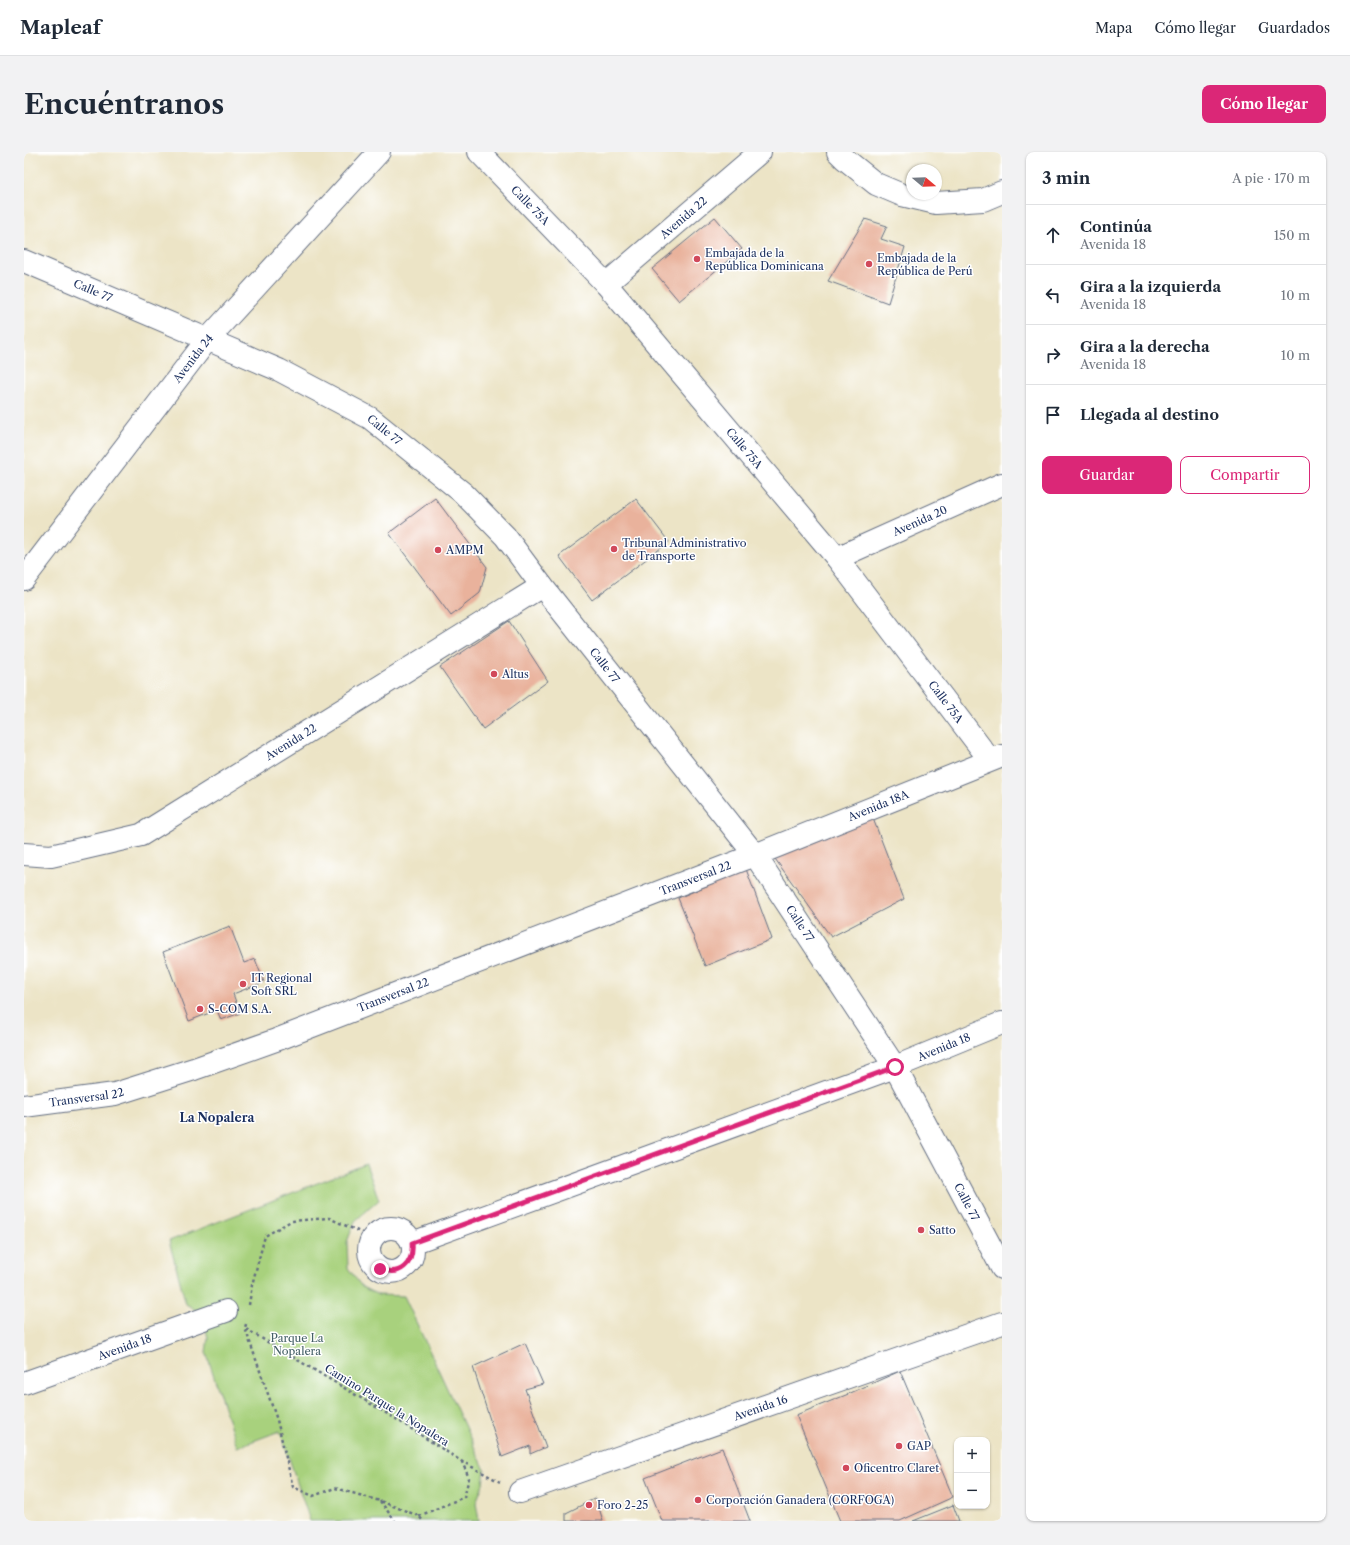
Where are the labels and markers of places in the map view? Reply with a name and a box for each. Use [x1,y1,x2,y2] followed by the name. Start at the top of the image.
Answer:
[705,246,824,273] place label: Embajada de la República Dominicana
[877,251,973,278] place label: Embajada de la República de Perú
[692,254,702,264] marker: Embajada de la República Dominicana
[864,259,874,269] marker: Embajada de la República de Perú
[622,536,747,563] place label: Tribunal Administrativo de Transporte
[445,543,484,557] place label: AMPM
[609,544,619,554] marker: Tribunal Administrativo de Transporte
[433,545,443,555] marker: AMPM
[501,667,529,681] place label: Altus
[489,669,499,679] marker: Altus
[251,971,313,998] place label: IT Regional Soft SRL
[238,979,248,989] marker: IT Regional Soft SRL
[208,1002,272,1016] place label: S-COM S.A.
[195,1004,205,1014] marker: S-COM S.A.
[929,1223,956,1237] place label: Satto
[916,1225,926,1235] marker: Satto
[907,1439,931,1453] place label: GAP
[894,1441,904,1451] marker: GAP
[854,1461,939,1475] place label: Oficentro Claret
[841,1463,851,1473] marker: Oficentro Claret
[706,1493,894,1507] place label: Corporación Ganadera (CORFOGA)
[693,1495,703,1505] marker: Corporación Ganadera (CORFOGA)
[597,1498,648,1512] place label: Foro 2-25
[584,1500,594,1510] marker: Foro 2-25

